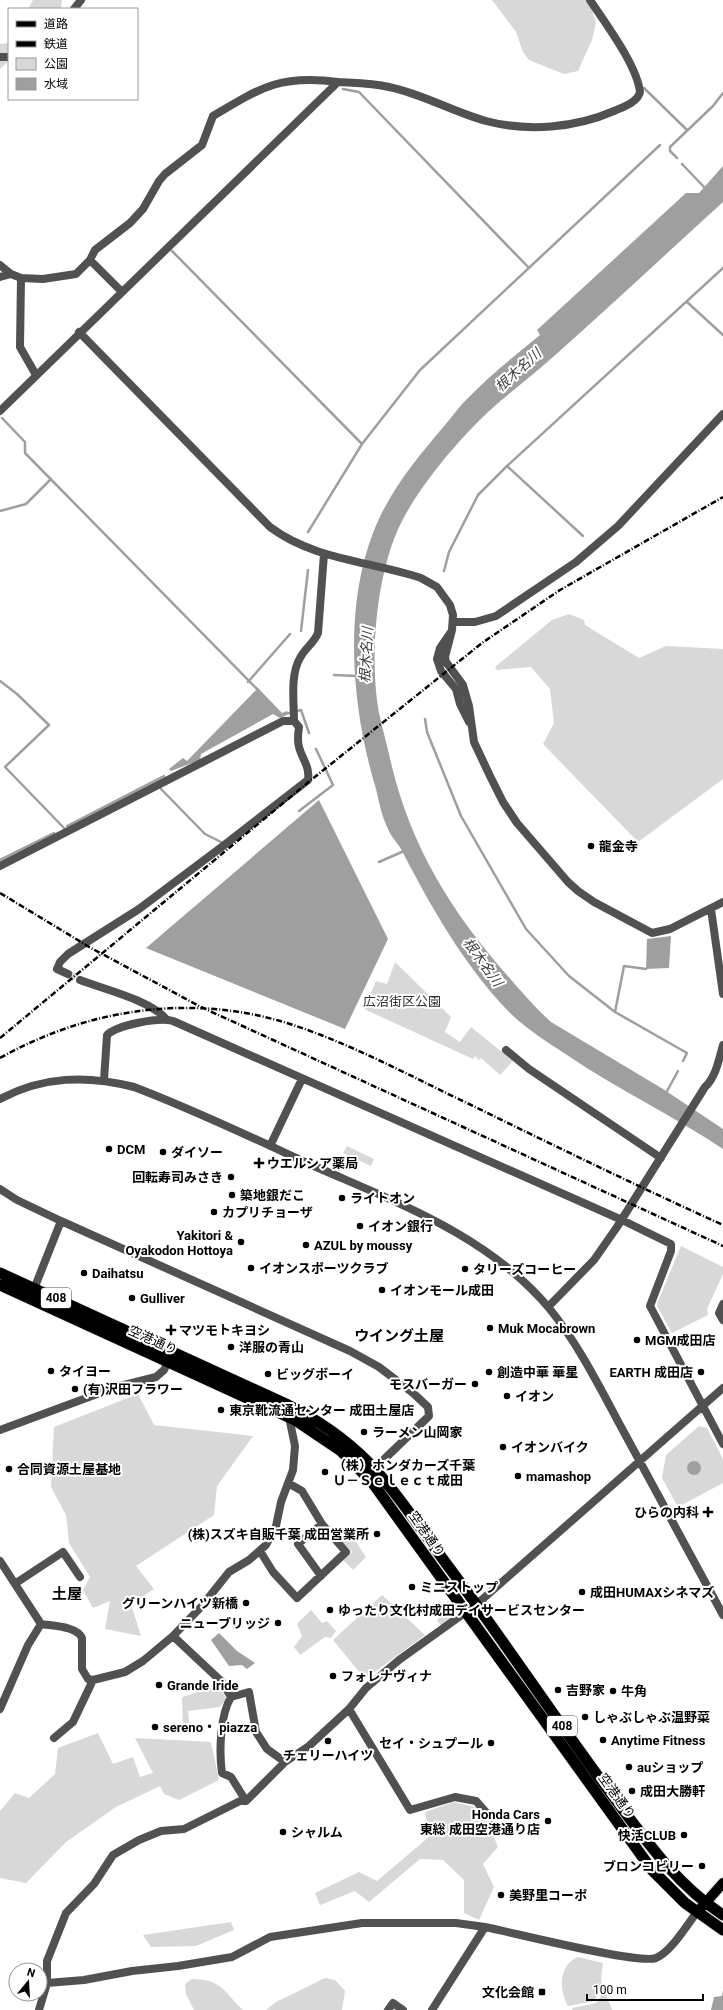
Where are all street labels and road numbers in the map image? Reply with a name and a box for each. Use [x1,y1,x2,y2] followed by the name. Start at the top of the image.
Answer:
[41,1288,71,1308] road number: 408
[126,1323,180,1357] street label: 空港通り
[406,1508,448,1560] street label: 空港通り
[547,1716,577,1736] road number: 408
[596,1771,638,1821] street label: 空港通り

